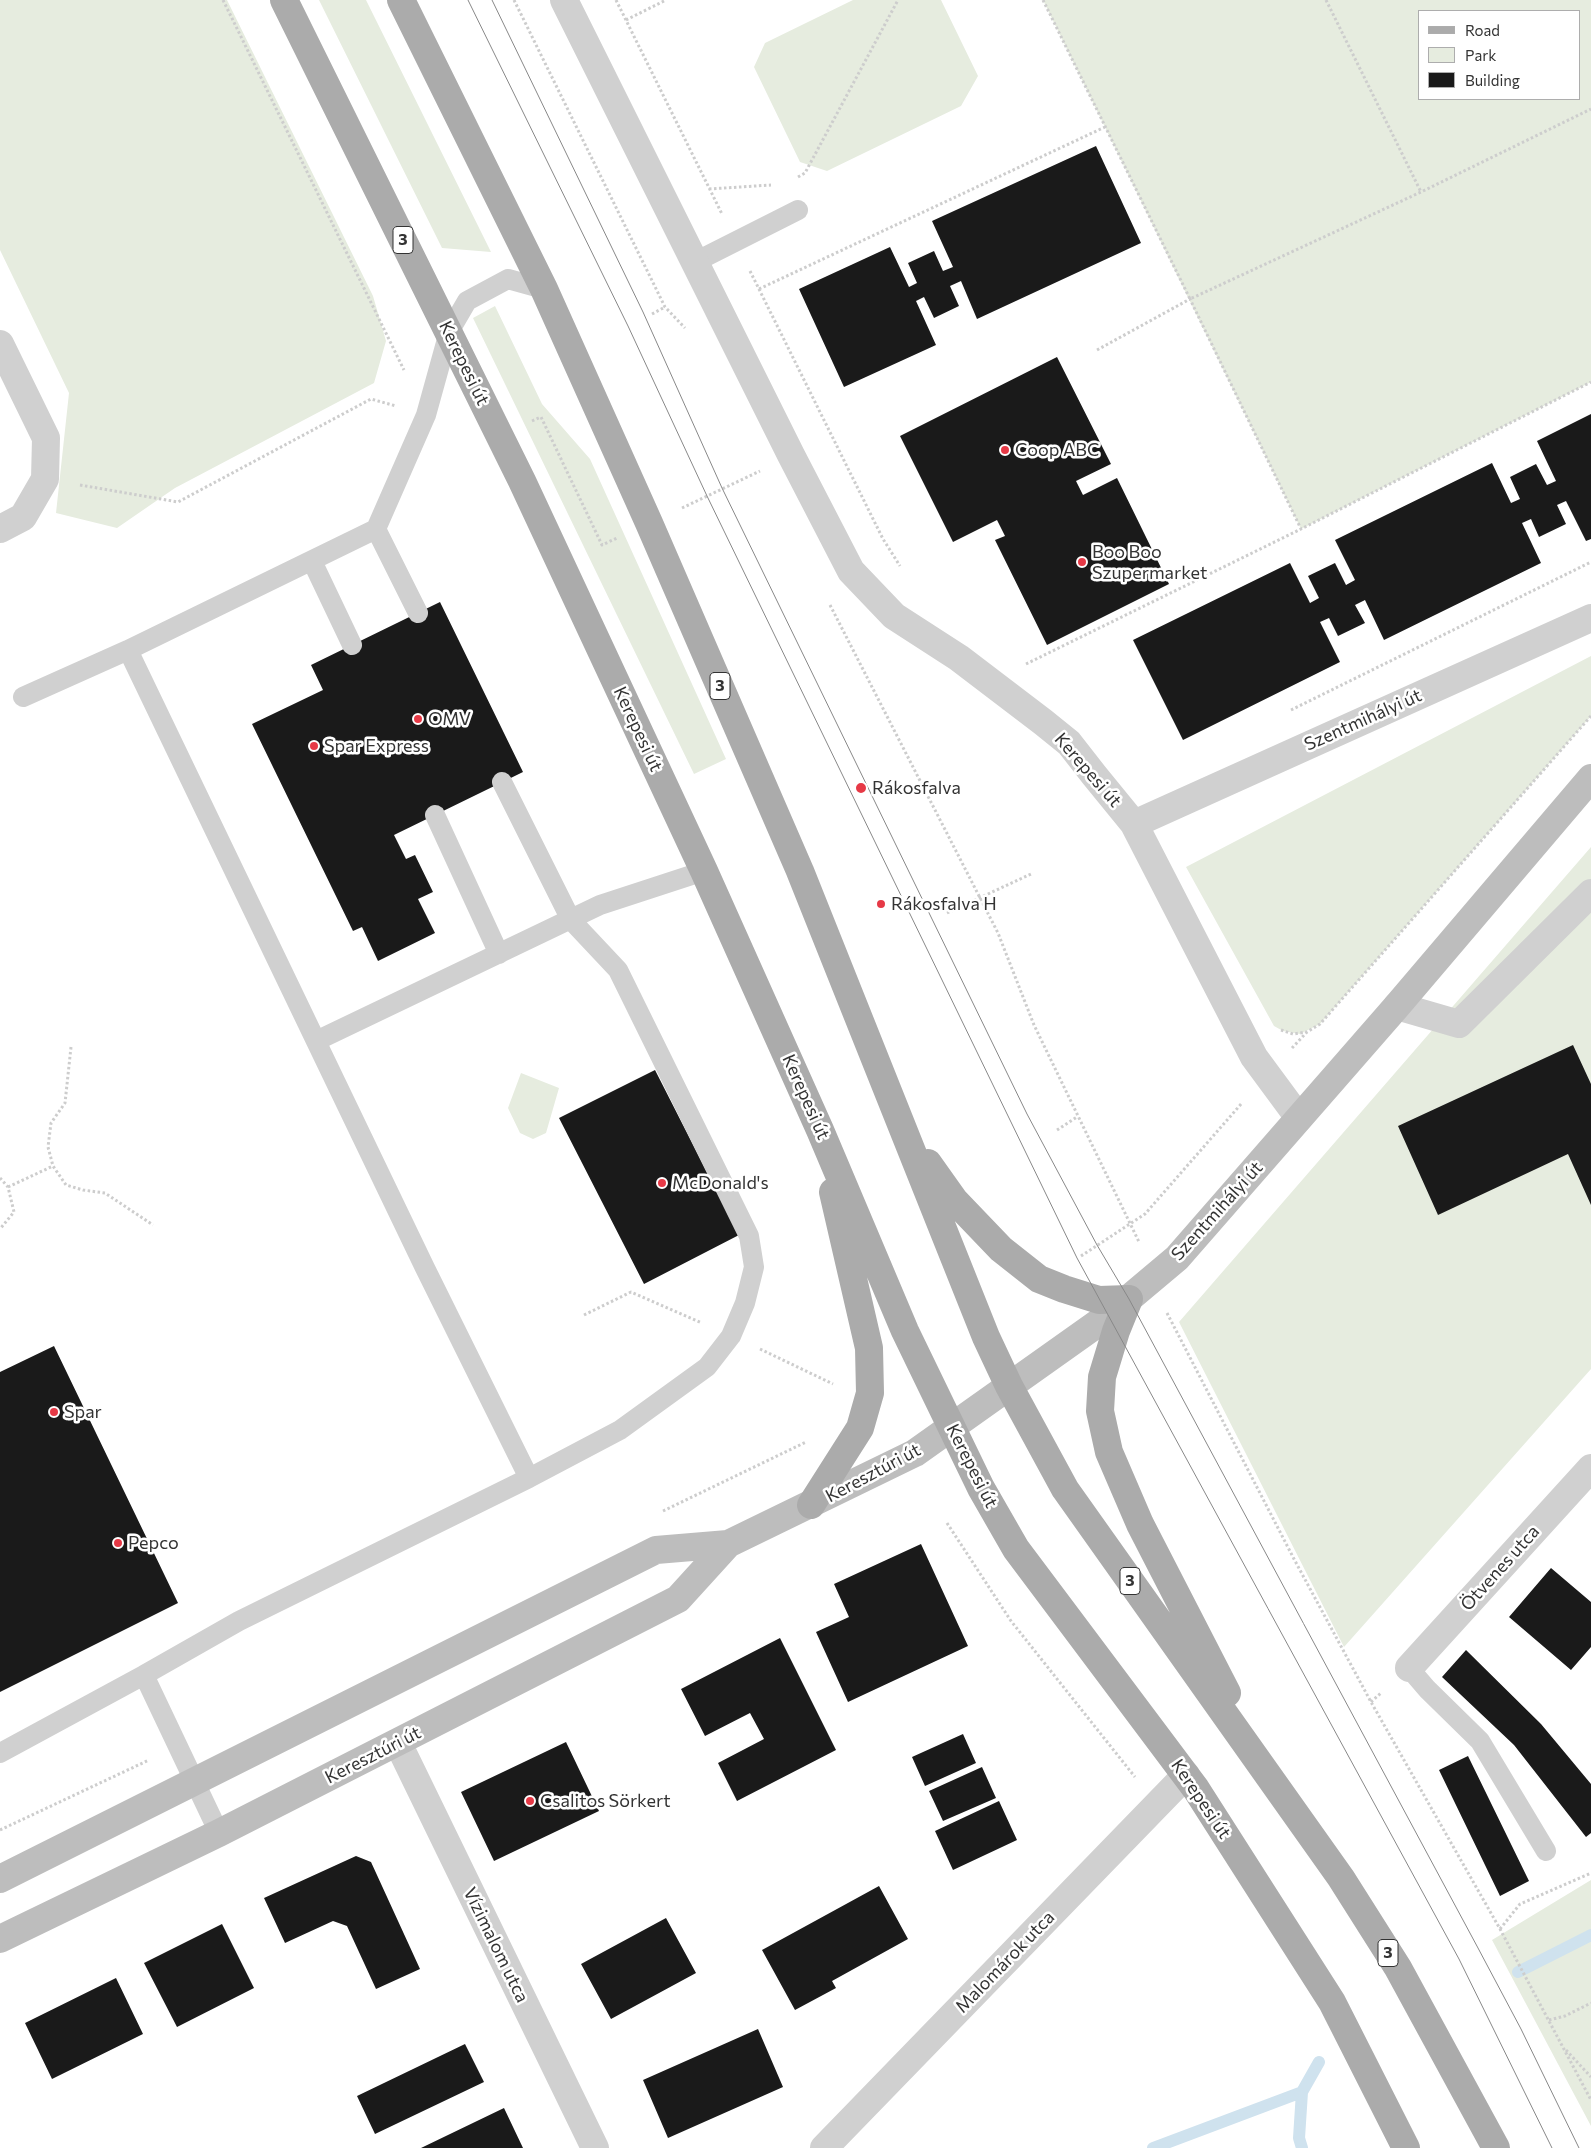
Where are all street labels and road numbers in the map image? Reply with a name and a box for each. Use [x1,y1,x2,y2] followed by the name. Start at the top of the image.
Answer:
[393,226,413,254] road number: 3
[434,317,494,409] street label: Kerepesi út
[710,672,730,699] road number: 3
[609,683,667,775] street label: Kerepesi út
[1301,685,1425,755] street label: Szentmihályi út
[1050,729,1126,811] street label: Kerepesi út
[778,1051,834,1143] street label: Kerepesi út
[1167,1157,1267,1265] street label: Szentmihályi út
[942,1420,1002,1512] street label: Kerepesi út
[822,1439,924,1507] street label: Keresztúri út
[1456,1521,1544,1615] street label: Ötvenes utca
[1120,1568,1140,1594] road number: 3
[322,1722,424,1788] street label: Keresztúri út
[1167,1755,1235,1843] street label: Kerepesi út
[459,1884,533,2006] street label: Vízimalom utca
[951,1907,1059,2017] street label: Malomárok utca
[1378,1940,1398,1966] road number: 3

